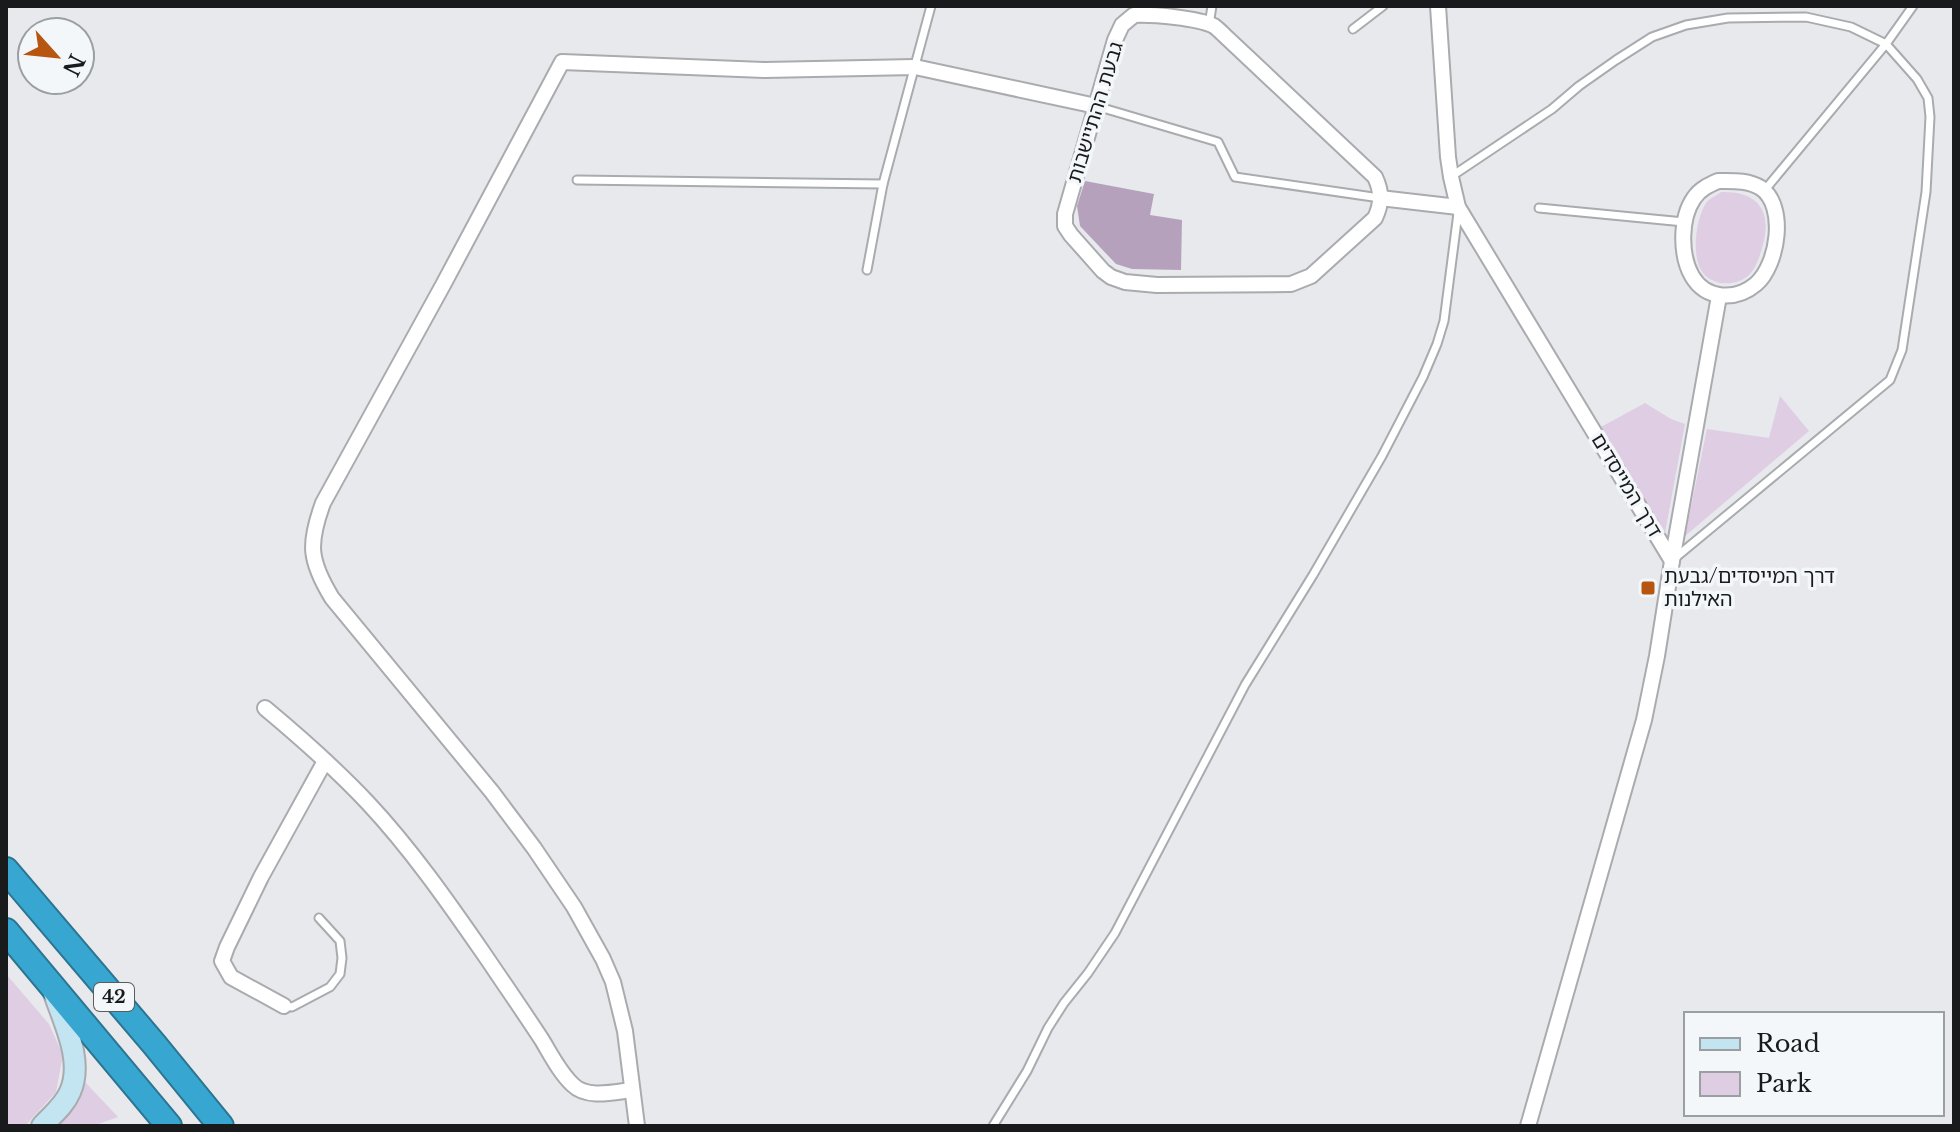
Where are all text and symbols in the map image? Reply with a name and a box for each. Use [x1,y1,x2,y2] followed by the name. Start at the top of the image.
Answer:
[16,16,96,96] north arrow
[1062,38,1128,185] street label: גבעת ההתיישבות
[57,50,90,80] text: N
[1587,429,1667,541] street label: דרך המייסדים
[1664,564,1835,611] place label: דרך המייסדים/גבעת האילנות
[1639,579,1657,597] marker: דרך המייסדים/גבעת האילנות
[94,983,134,1011] road number: 42
[1684,1012,1944,1116] legend
[1756,1029,1820,1058] text: Road
[1756,1069,1812,1098] text: Park

